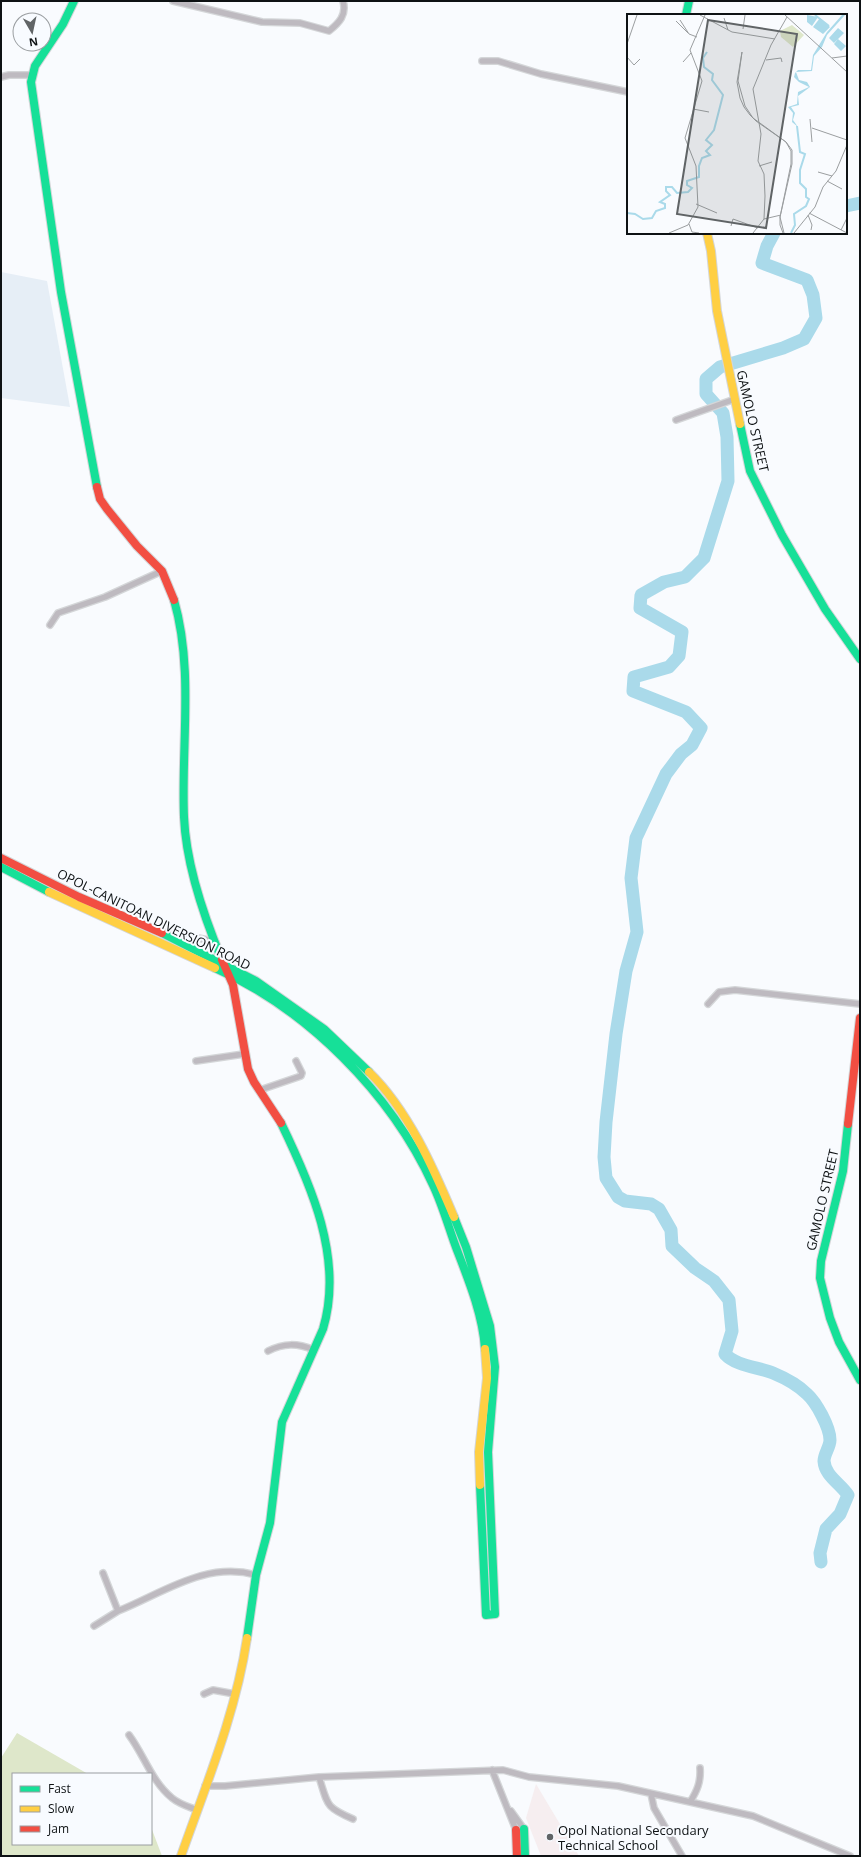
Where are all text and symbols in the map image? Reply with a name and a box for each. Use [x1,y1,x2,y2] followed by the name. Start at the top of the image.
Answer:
[12,12,52,52] north arrow
[627,14,847,234] inset map
[28,34,39,50] text: N
[733,368,774,474] street label: GAMOLO STREET
[54,864,254,974] street label: OPOL-CANITOAN DIVERSION ROAD
[802,1147,843,1253] street label: GAMOLO STREET
[12,1773,152,1845] legend
[48,1780,71,1797] text: Fast
[48,1800,75,1817] text: Slow
[47,1820,69,1837] text: Jam
[558,1821,709,1854] place label: Opol National Secondary Technical School
[545,1832,555,1842] marker: Opol National Secondary Technical School

